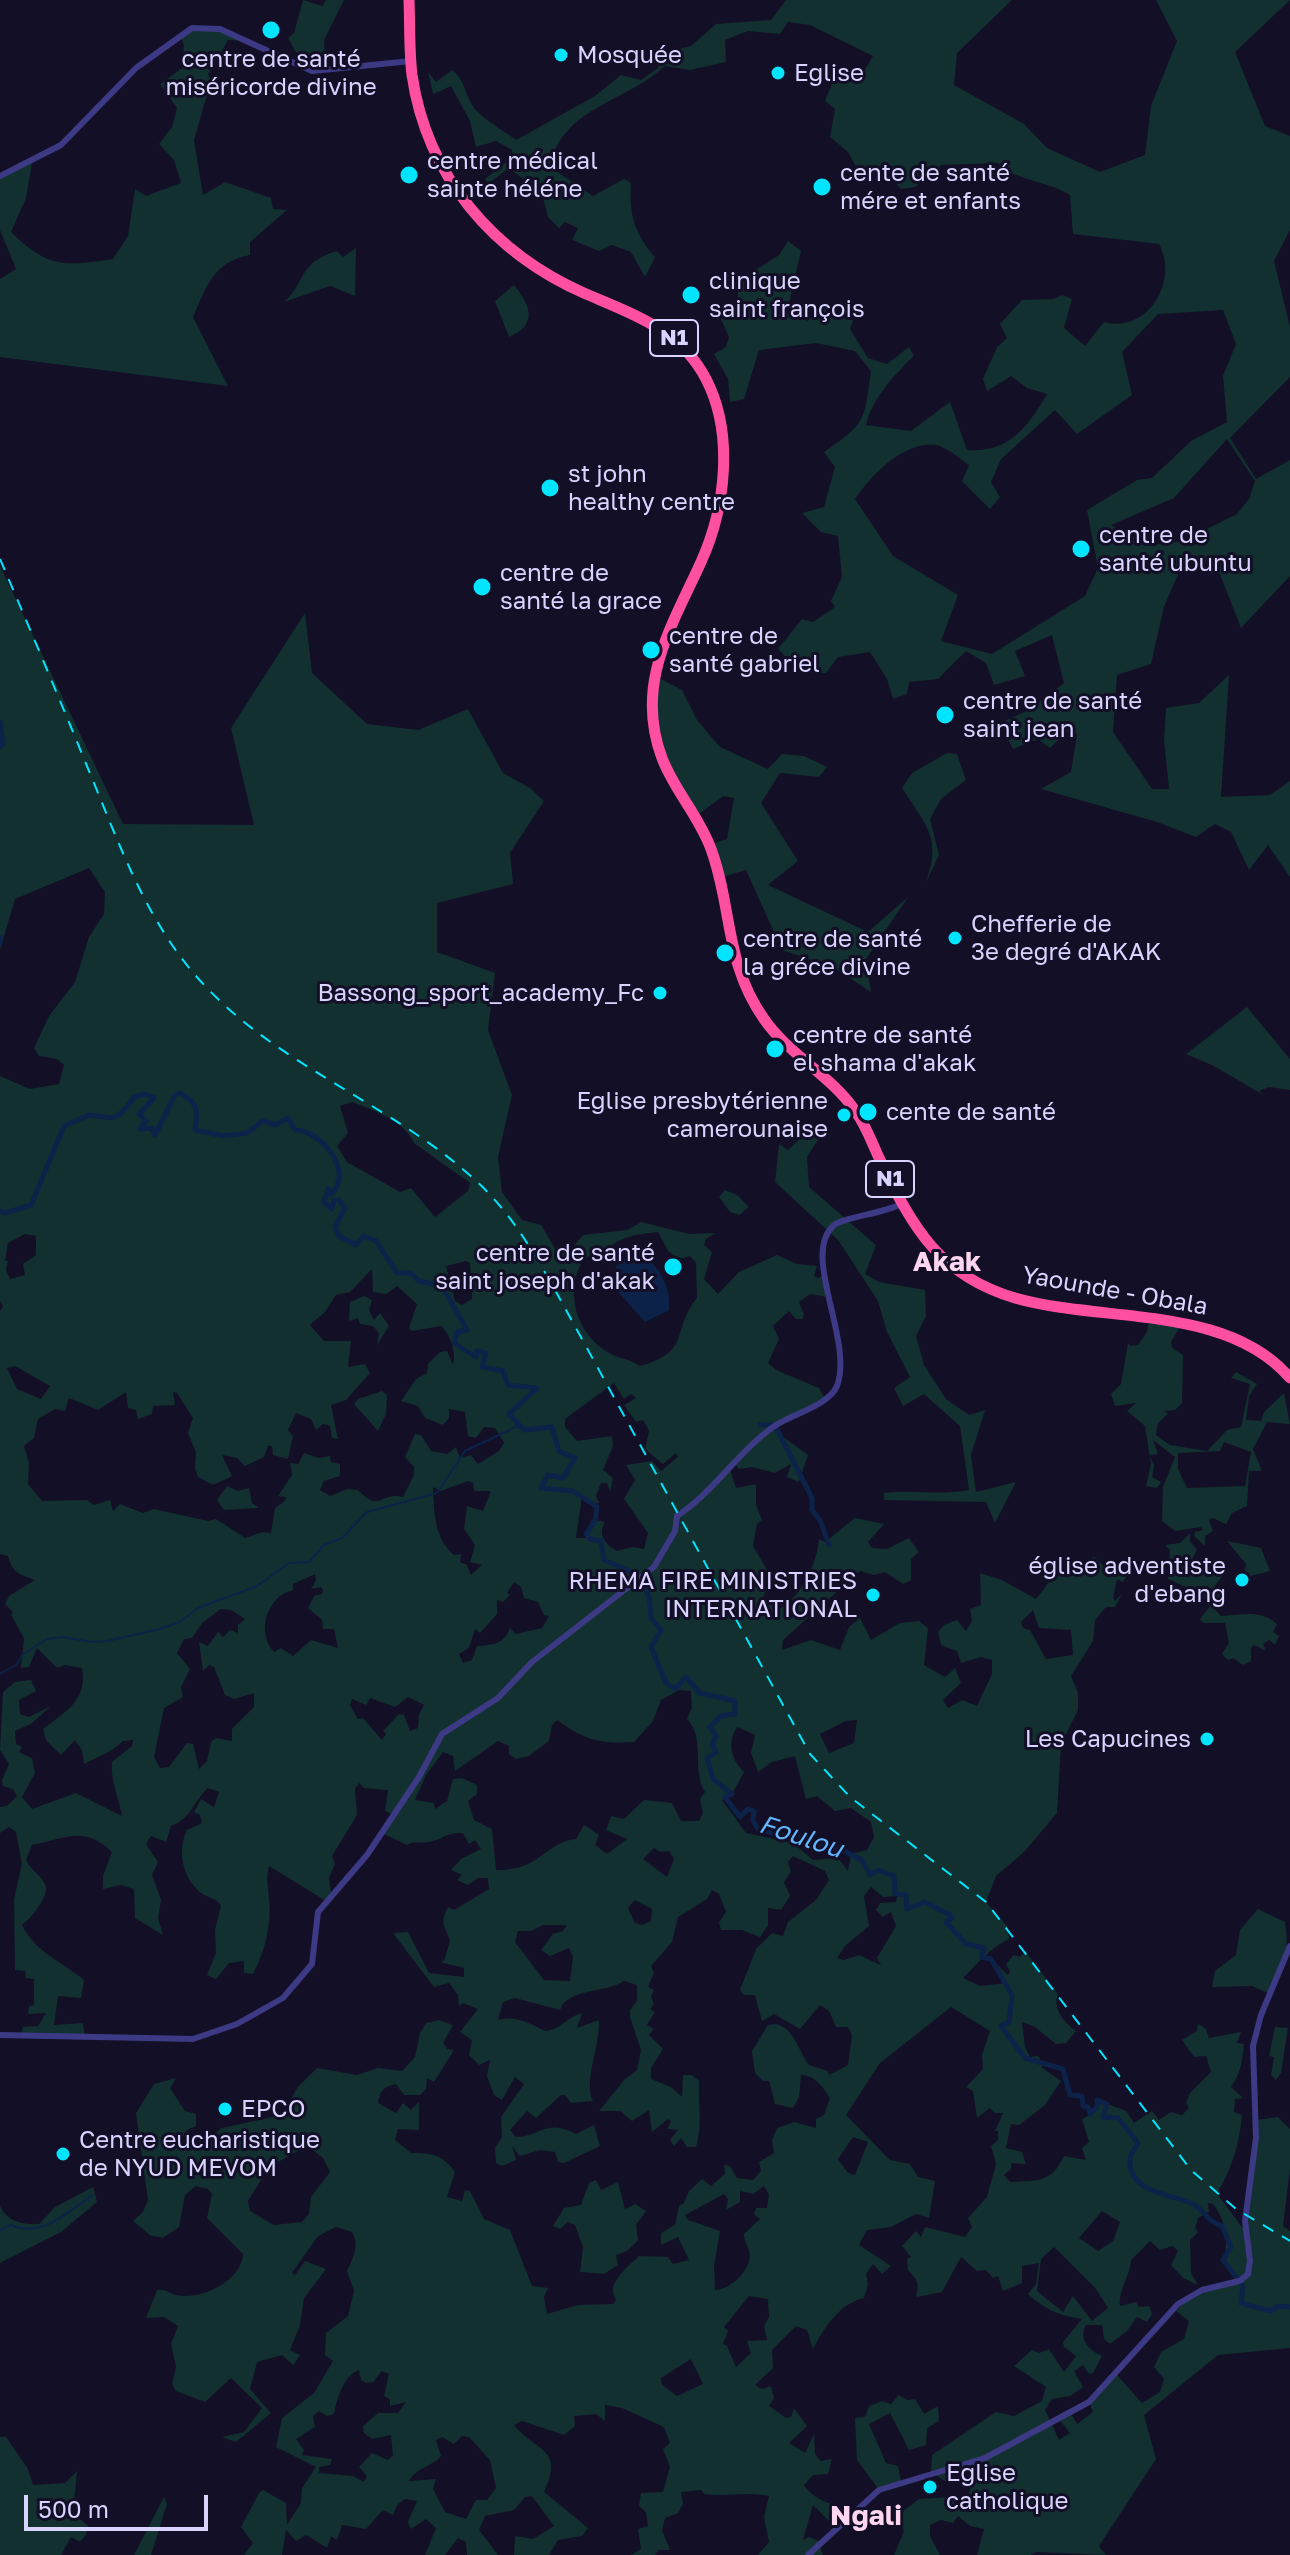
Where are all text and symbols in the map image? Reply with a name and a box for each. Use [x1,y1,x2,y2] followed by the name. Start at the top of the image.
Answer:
[260,19,282,41] marker: centre de santé miséricorde divine
[577,41,682,69] place label: Mosquée
[165,45,377,101] place label: centre de santé miséricorde divine
[552,46,570,64] marker: Mosquée
[794,59,864,87] place label: Eglise
[769,64,787,82] marker: Eglise
[427,147,598,203] place label: centre médical sainte héléne
[840,159,1021,215] place label: cente de santé mére et enfants
[398,164,420,186] marker: centre médical sainte héléne
[811,176,833,198] marker: cente de santé mére et enfants
[709,267,865,323] place label: clinique saint françois
[680,284,702,306] marker: clinique saint françois
[650,320,698,356] road number: N1
[568,460,735,516] place label: st john healthy centre
[539,477,561,499] marker: st john healthy centre
[1099,521,1252,577] place label: centre de santé ubuntu
[1070,538,1092,560] marker: centre de santé ubuntu
[500,559,662,615] place label: centre de santé la grace
[471,576,493,598] marker: centre de santé la grace
[669,622,820,678] place label: centre de santé gabriel
[640,639,662,661] marker: centre de santé gabriel
[963,687,1142,743] place label: centre de santé saint jean
[934,704,956,726] marker: centre de santé saint jean
[971,910,1161,966] place label: Chefferie de 3e degré d'AKAK
[743,925,922,981] place label: centre de santé la gréce divine
[946,929,964,947] marker: Chefferie de 3e degré d'AKAK
[714,942,736,964] marker: centre de santé la gréce divine
[317,979,644,1007] place label: Bassong_sport_academy_Fc
[651,984,669,1002] marker: Bassong_sport_academy_Fc
[793,1021,976,1077] place label: centre de santé el shama d'akak
[764,1038,786,1060] marker: centre de santé el shama d'akak
[576,1087,828,1143] place label: Eglise presbytérienne camerounaise
[886,1098,1056,1126] place label: cente de santé
[857,1101,879,1123] marker: cente de santé
[835,1106,853,1124] marker: Eglise presbytérienne camerounaise
[866,1161,914,1197] road number: N1
[435,1239,655,1295] place label: centre de santé saint joseph d'akak
[913,1245,981,1279] district label: Akak
[662,1256,684,1278] marker: centre de santé saint joseph d'akak
[1020,1261,1210,1321] street label: Yaounde - Obala
[1029,1552,1226,1608] place label: église adventiste d'ebang
[568,1567,857,1623] place label: RHEMA FIRE MINISTRIES INTERNATIONAL
[1233,1571,1251,1589] marker: église adventiste d'ebang
[864,1586,882,1604] marker: RHEMA FIRE MINISTRIES INTERNATIONAL
[1025,1725,1191,1753] place label: Les Capucines
[1198,1730,1216,1748] marker: Les Capucines
[755,1809,847,1865] water label: Foulou
[241,2095,305,2123] place label: EPCO
[216,2100,234,2118] marker: EPCO
[79,2126,320,2182] place label: Centre eucharistique de NYUD MEVOM
[54,2145,72,2163] marker: Centre eucharistique de NYUD MEVOM
[946,2459,1068,2515] place label: Eglise catholique
[921,2478,939,2496] marker: Eglise catholique
[28,2479,212,2529] scale bar
[38,2494,109,2523] text: 500 m
[830,2499,902,2533] district label: Ngali

